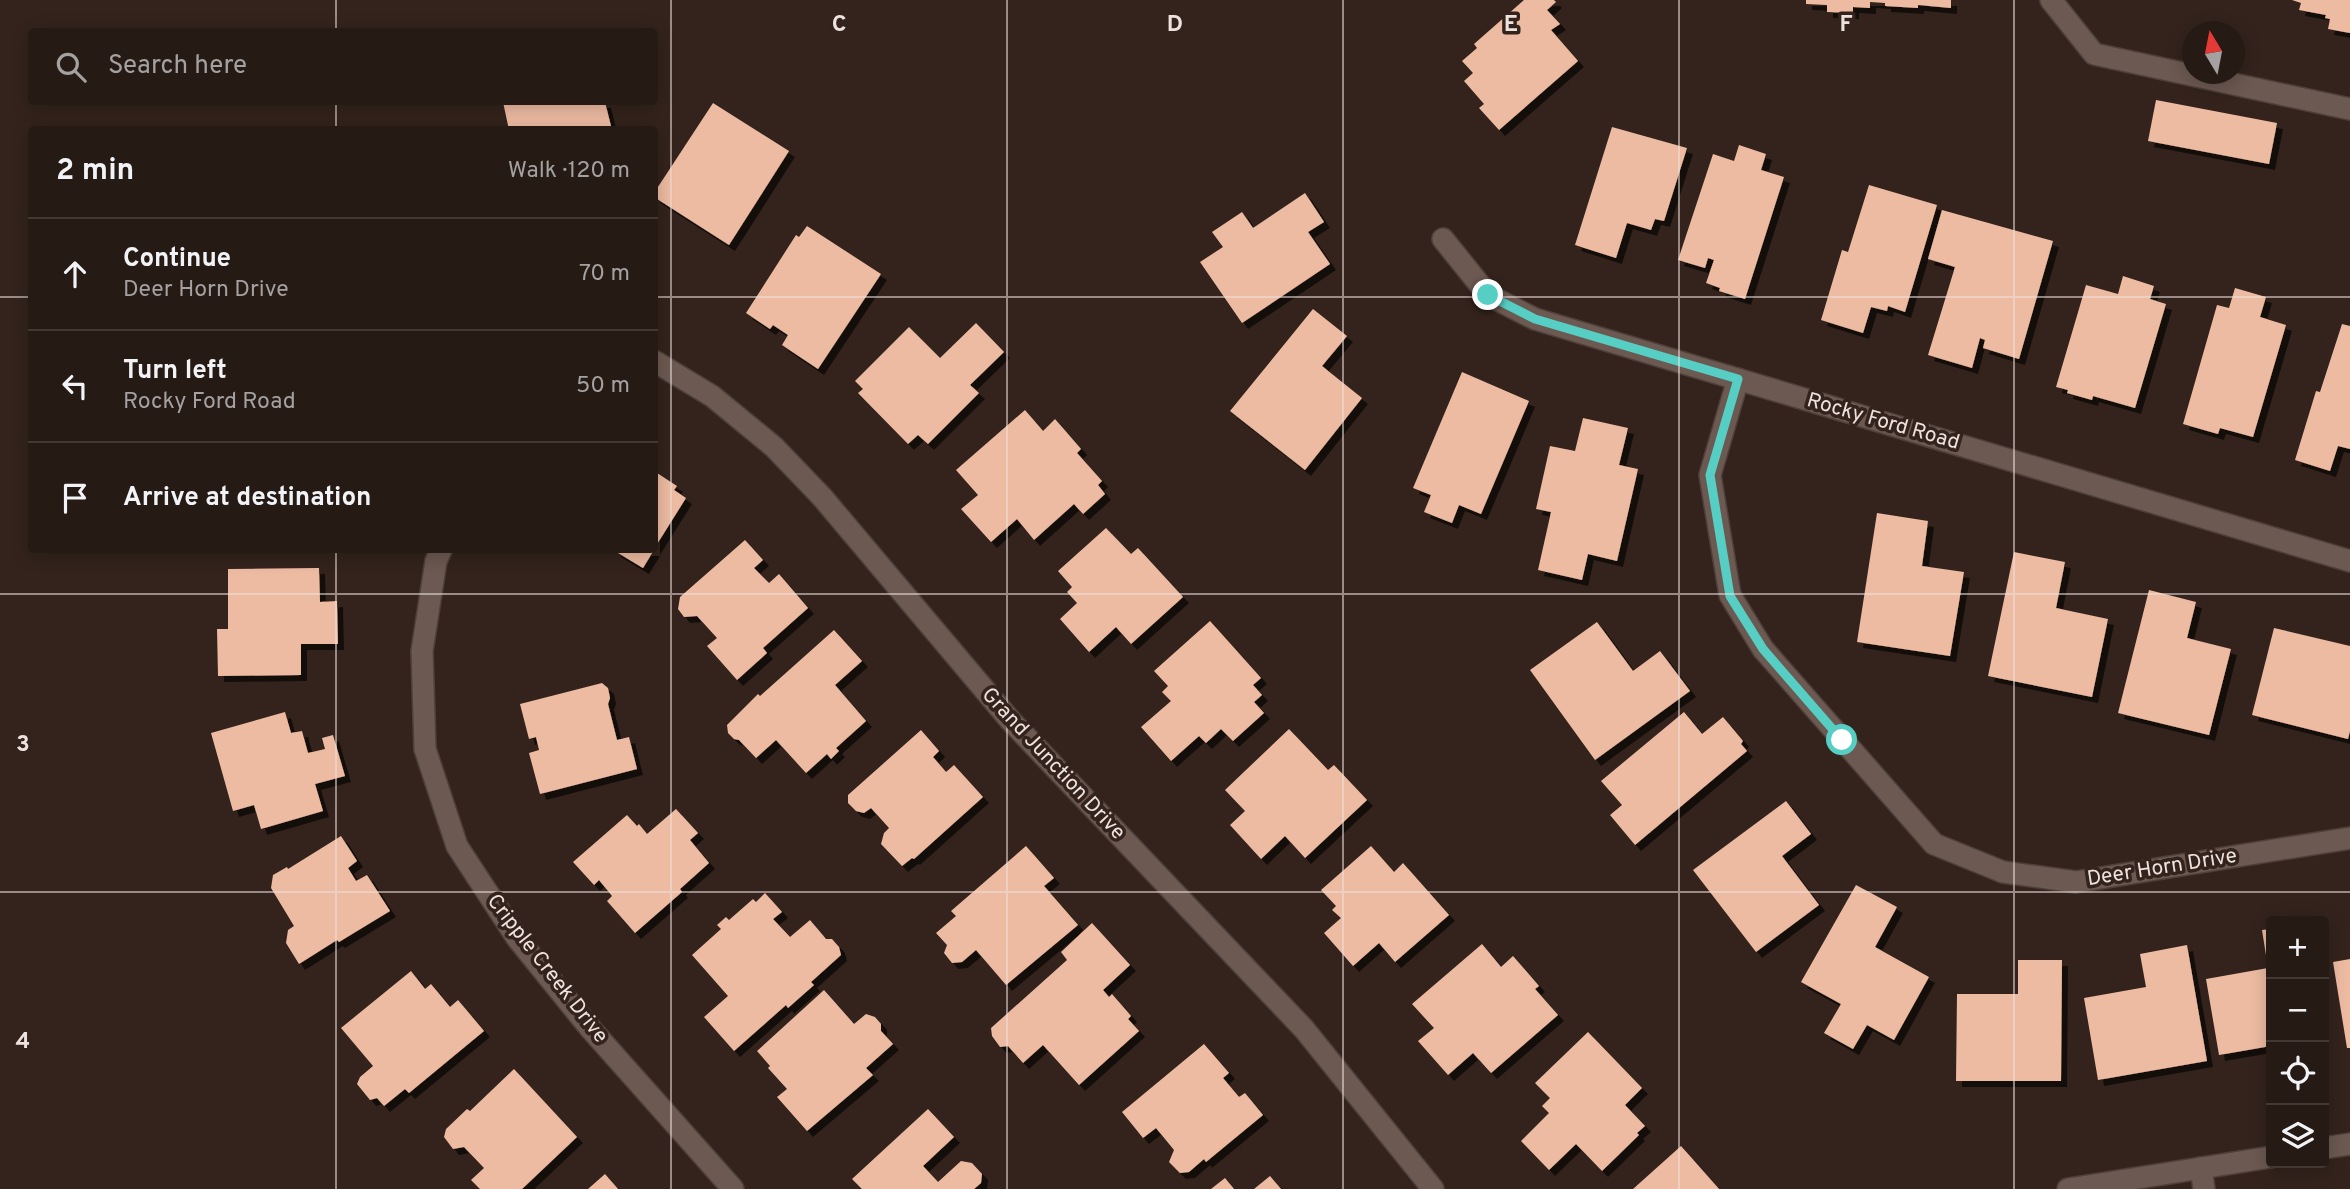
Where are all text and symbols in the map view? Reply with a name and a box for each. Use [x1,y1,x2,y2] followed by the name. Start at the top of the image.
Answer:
[832,11,846,40] text: C
[1167,11,1183,40] text: D
[1504,11,1518,40] text: E
[1839,11,1853,40] text: F
[2182,21,2245,84] north arrow
[28,28,658,105] search box
[52,48,90,86] icon: search
[108,50,247,83] text: Search here
[56,153,134,190] text: 2 min
[508,157,630,186] text: Walk · 120 m
[123,243,231,276] text: Continue
[56,255,94,293] icon: ahead
[579,260,630,289] text: 70 m
[123,276,289,305] text: Deer Horn Drive
[1472,279,1503,310] route end
[123,355,227,388] text: Turn left
[56,367,94,405] icon: left
[576,372,630,401] text: 50 m
[1804,387,1962,457] street label: Rocky Ford Road
[123,388,296,417] text: Rocky Ford Road
[56,479,94,517] icon: arrive
[123,482,371,515] text: Arrive at destination
[975,682,1131,846] street label: Grand Junction Drive
[1826,724,1857,755] route start
[16,731,30,760] text: 3
[2085,843,2239,893] street label: Deer Horn Drive
[480,889,614,1049] street label: Cripple Creek Drive
[2266,916,2329,1168] map controls
[2266,916,2329,979] button: +
[2266,979,2329,1042] button: −
[16,1028,30,1057] text: 4
[2266,1042,2329,1105] button: locate
[2266,1105,2329,1168] button: layers

